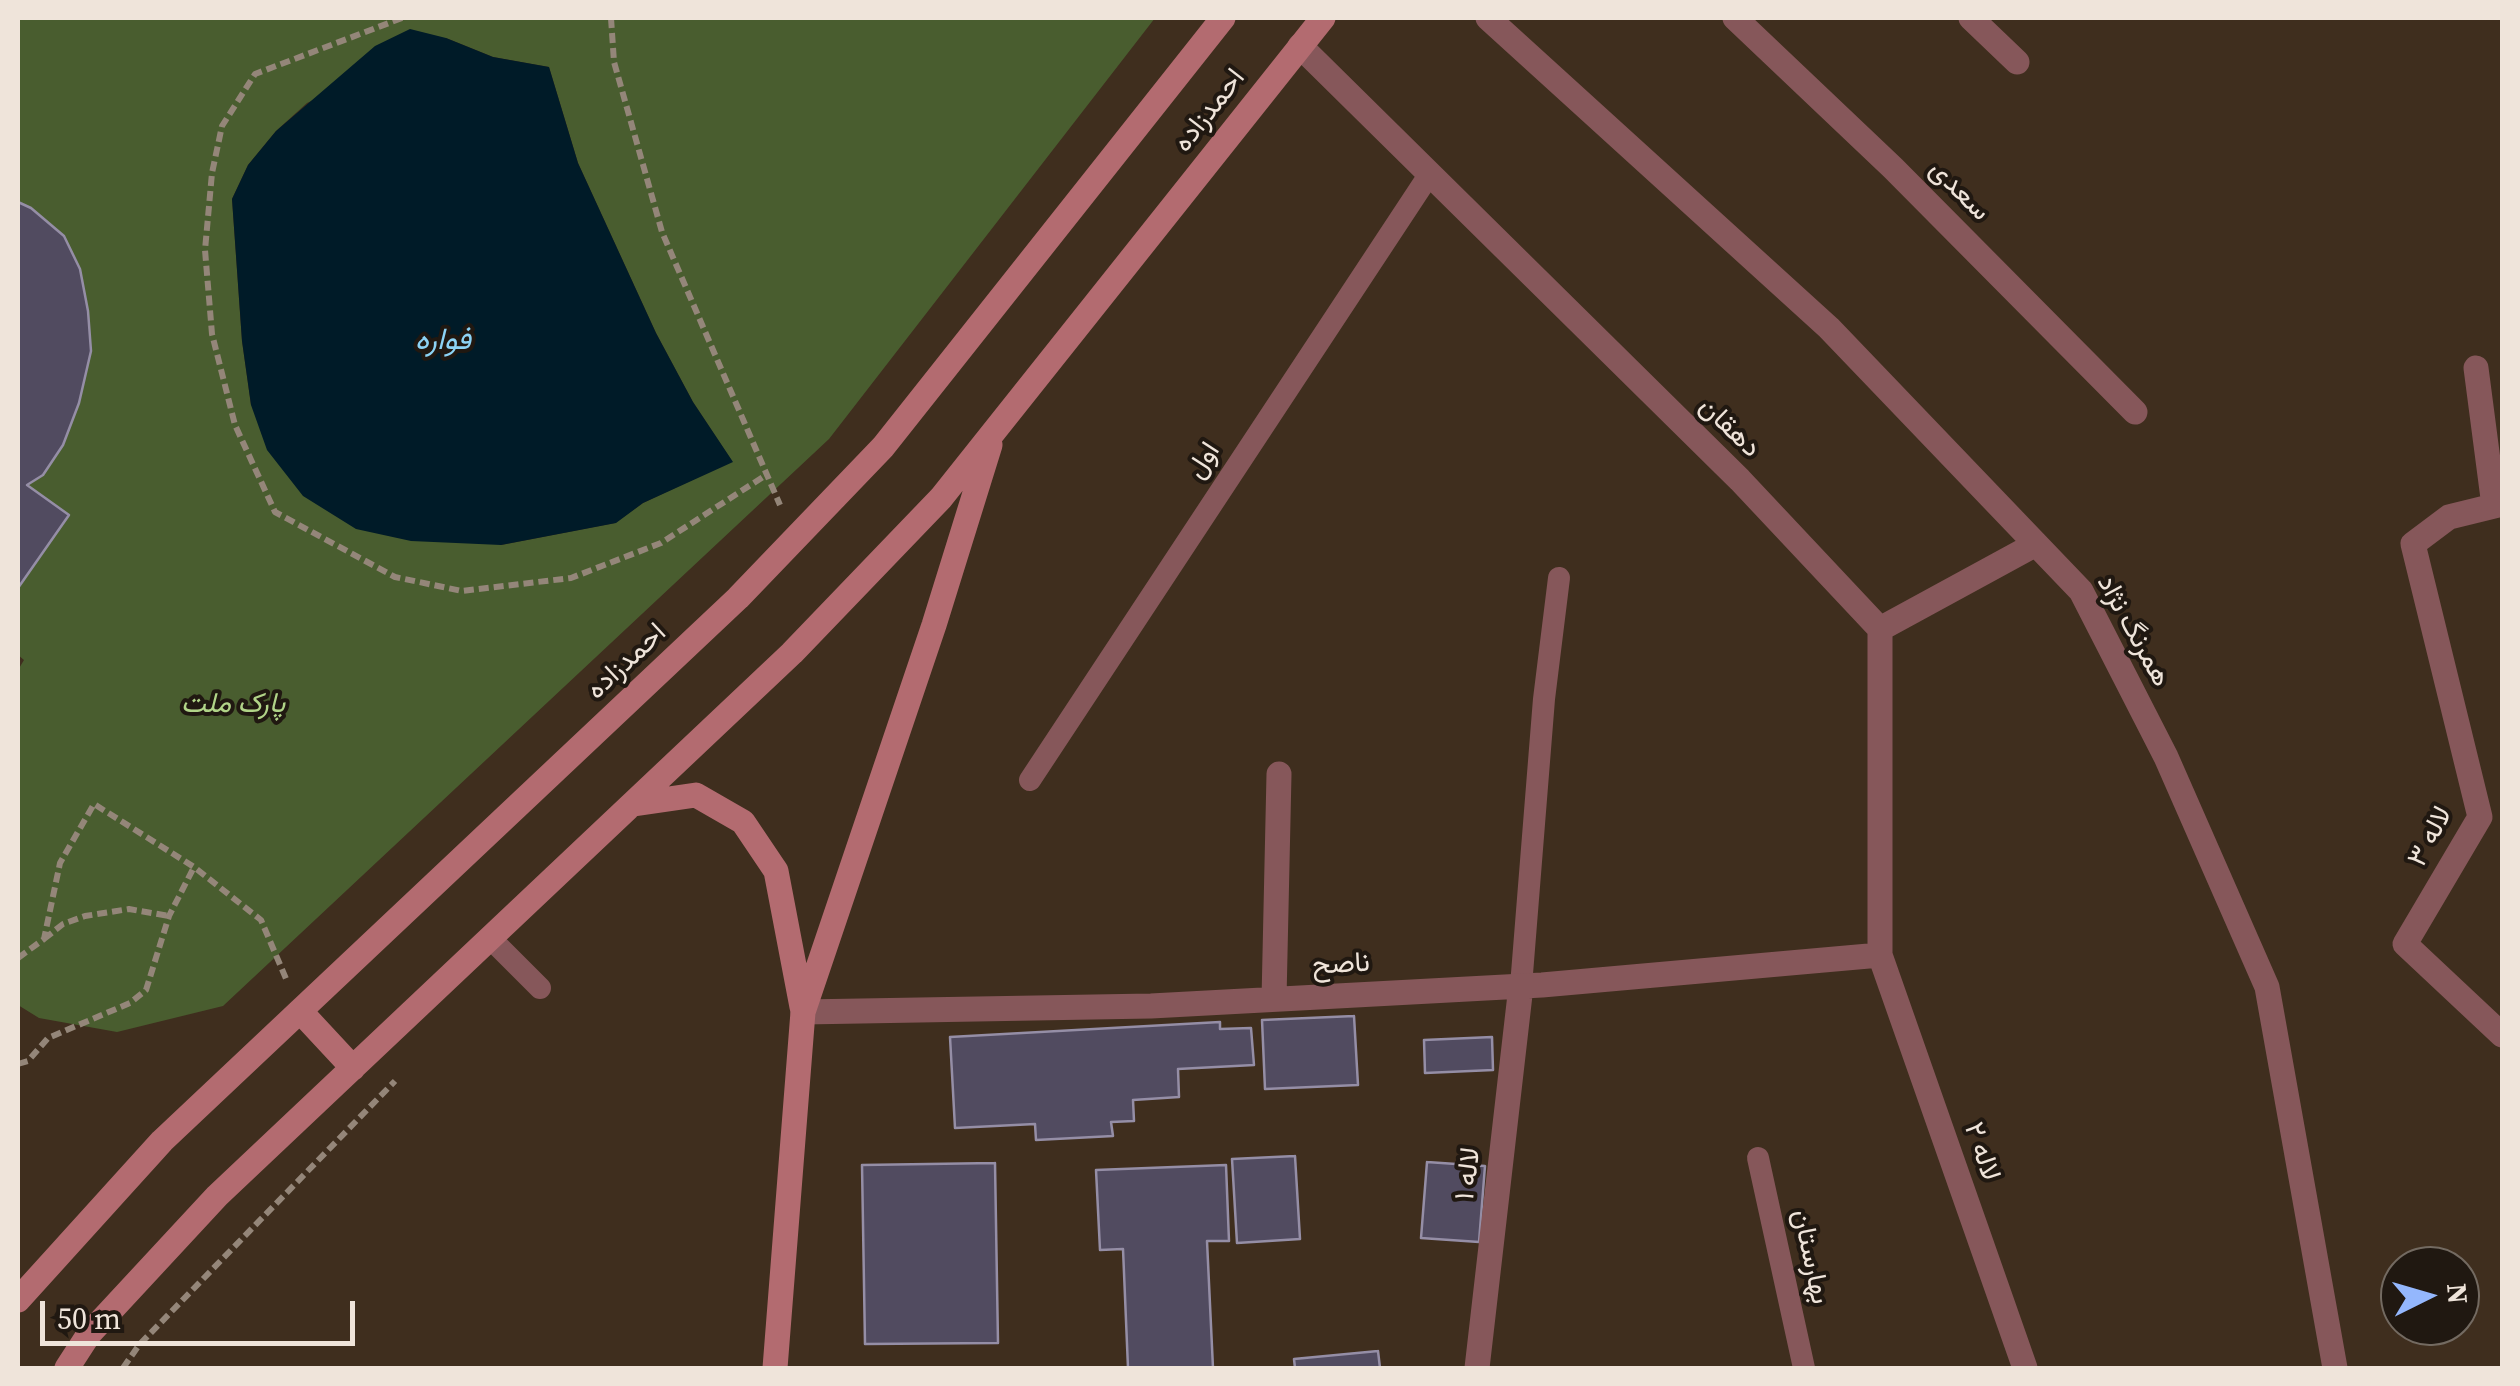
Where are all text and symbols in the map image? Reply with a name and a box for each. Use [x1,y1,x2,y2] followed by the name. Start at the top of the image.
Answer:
[1167,63,1253,159] street label: احمدزاده
[1921,153,1997,229] street label: سعدی
[415,323,471,359] water label: فواره
[1691,391,1767,465] street label: دهقان
[1180,436,1228,486] street label: اول
[2089,569,2177,693] street label: همرنگ نژاد
[580,617,674,707] street label: احمدزاده
[181,688,285,722] park label: پارک ملت
[2401,801,2461,873] street label: لاله ۳
[1311,947,1371,983] street label: ناصح
[1955,1118,2007,1186] street label: لاله ۲
[1449,1146,1489,1202] street label: لاله ۱
[1784,1207,1836,1307] street label: بهارستان
[2380,1246,2480,1346] north arrow
[45,1281,360,1343] scale bar
[2438,1282,2478,1305] text: N
[57,1298,121,1339] text: 50 m

